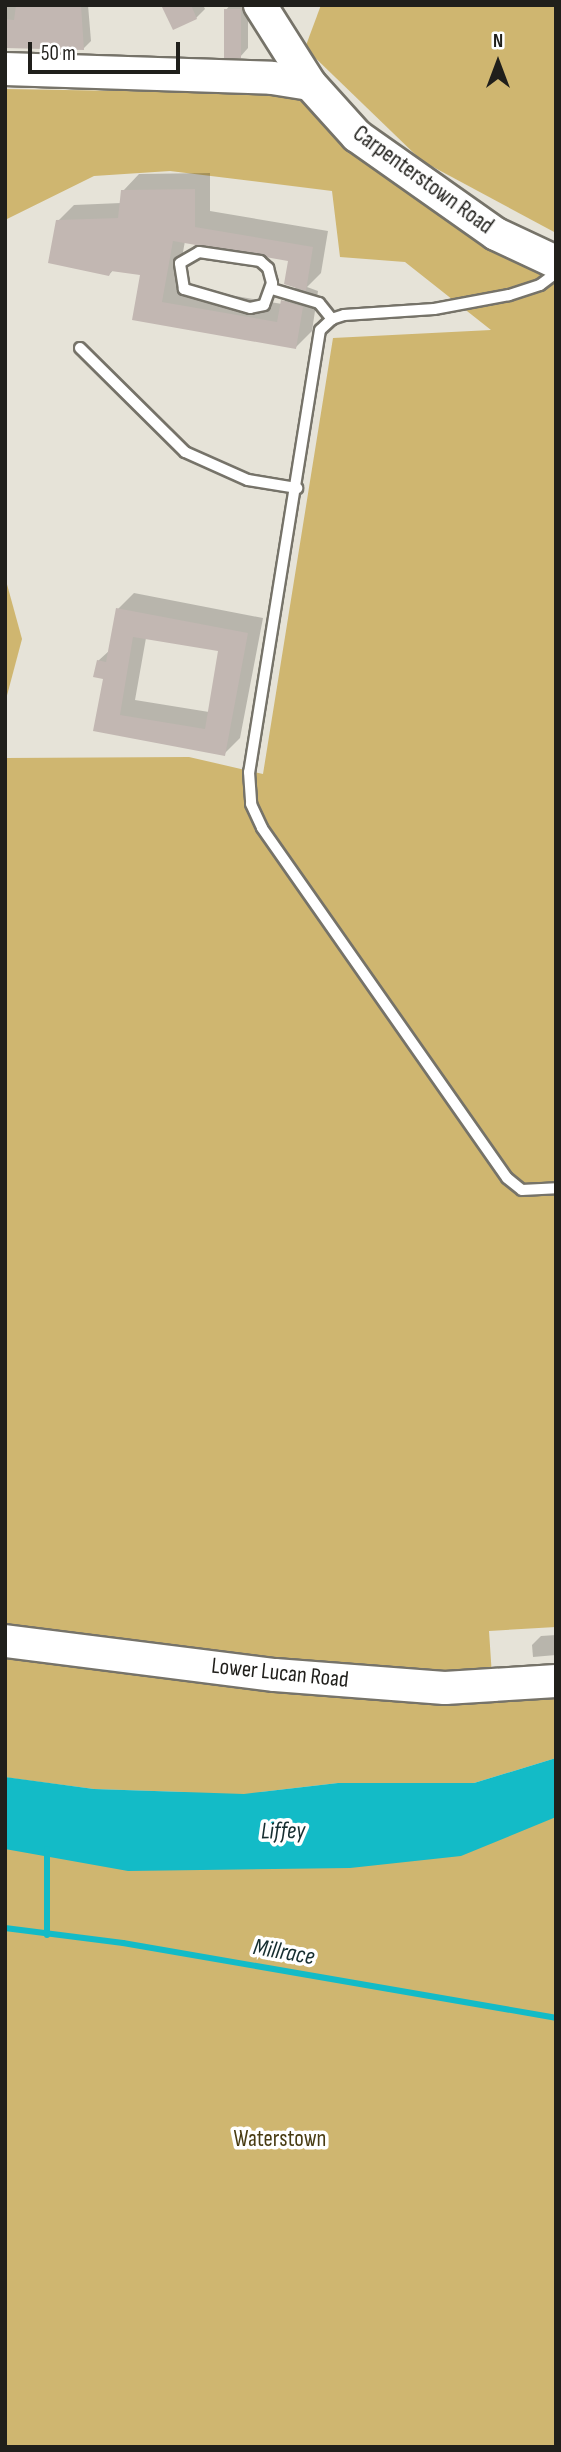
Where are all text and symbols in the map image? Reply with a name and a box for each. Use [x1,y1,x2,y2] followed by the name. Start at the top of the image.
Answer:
[32,28,184,72] scale bar
[463,28,533,98] north arrow
[493,30,503,53] text: N
[41,41,76,66] text: 50 m
[348,120,498,240] street label: Carpenterstown Road
[210,1652,350,1694] street label: Lower Lucan Road
[261,1816,305,1846] water label: Liffey
[251,1932,317,1972] water label: Millrace
[234,2125,326,2153] park label: Waterstown

